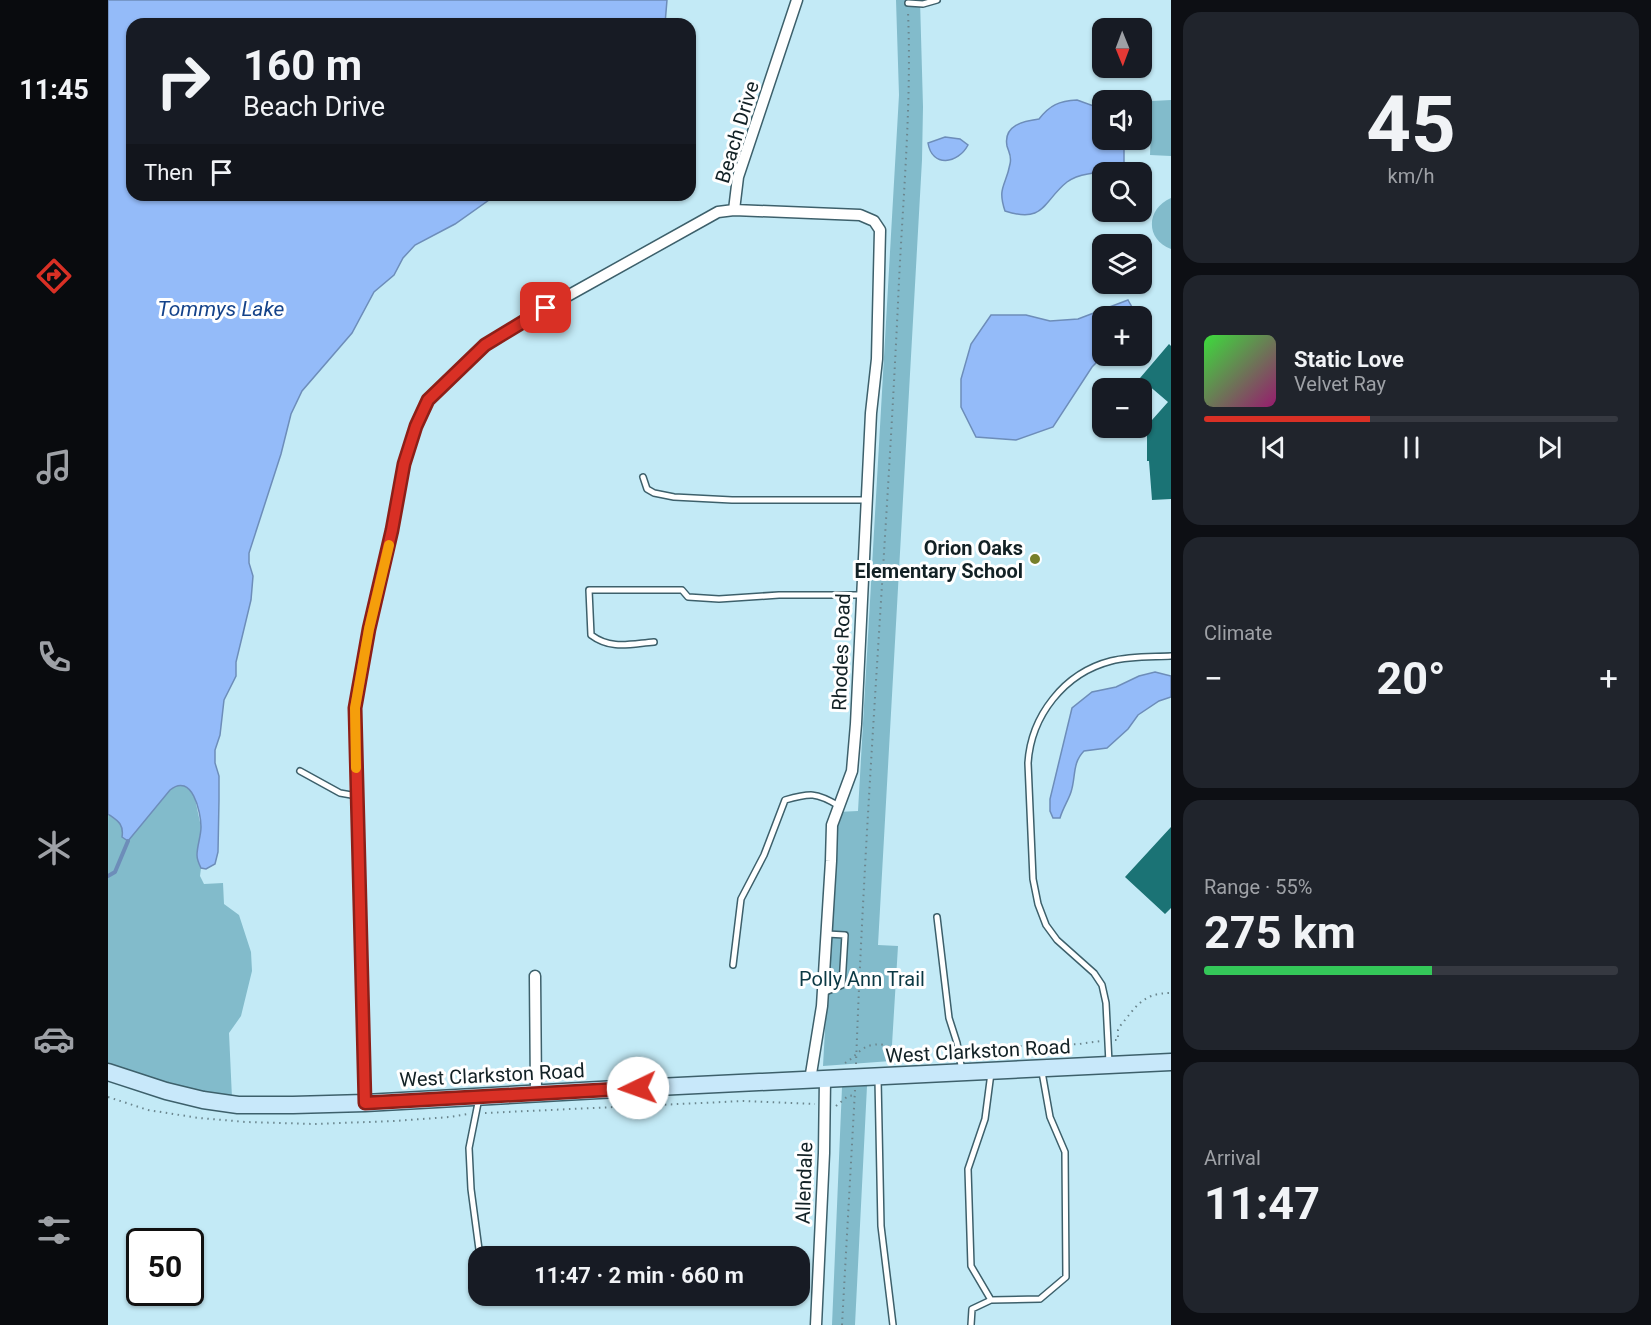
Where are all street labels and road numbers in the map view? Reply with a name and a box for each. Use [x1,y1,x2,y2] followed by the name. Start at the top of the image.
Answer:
[710,78,764,186] street label: Beach Drive
[827,593,855,711] street label: Rhodes Road
[885,1034,1071,1068] street label: West Clarkston Road
[399,1058,585,1092] street label: West Clarkston Road
[791,1142,817,1224] street label: Allendale

